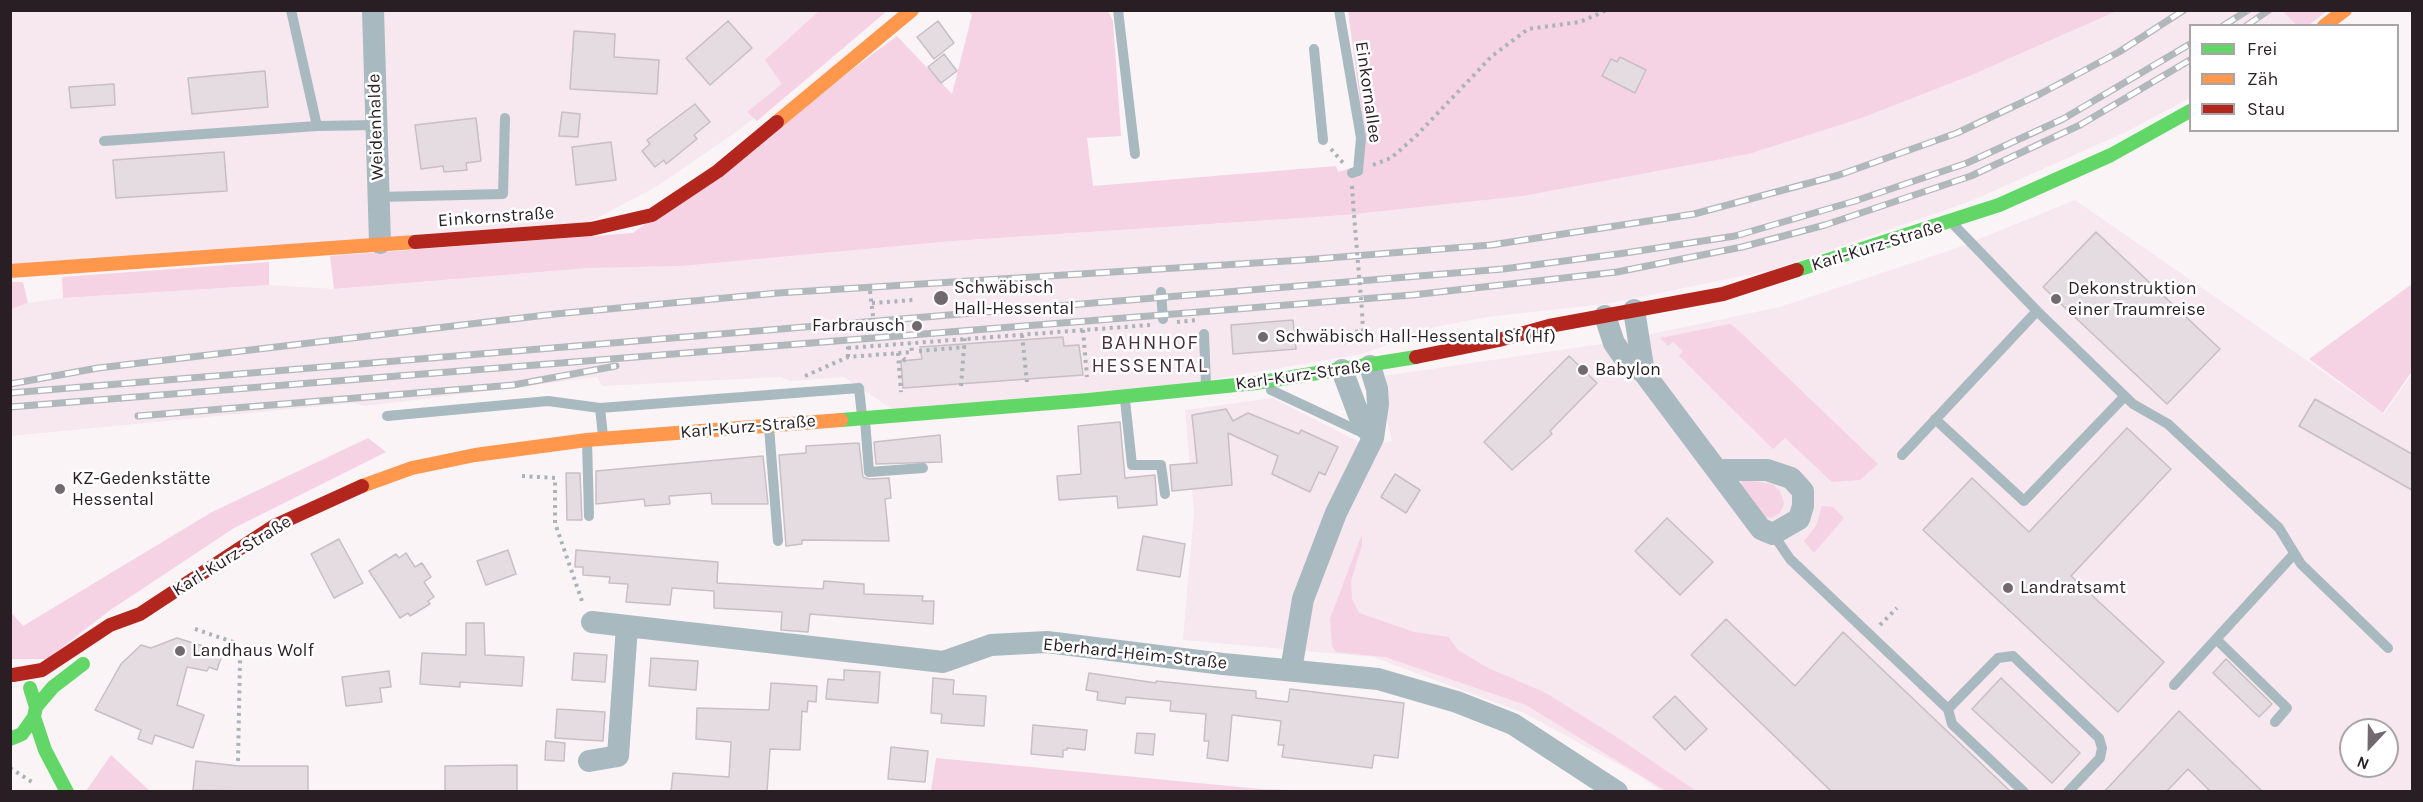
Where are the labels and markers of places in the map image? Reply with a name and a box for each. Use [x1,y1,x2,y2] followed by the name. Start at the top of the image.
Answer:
[954,277,1074,320] place label: Schwäbisch Hall-Hessental
[2068,278,2205,320] place label: Dekonstruktion einer Traumreise
[932,289,950,307] marker: Schwäbisch Hall-Hessental
[2049,292,2063,306] marker: Dekonstruktion einer Traumreise
[812,315,905,337] place label: Farbrausch
[910,319,924,333] marker: Farbrausch
[1275,326,1556,348] place label: Schwäbisch Hall-Hessental Sf (Hf)
[1256,330,1270,344] marker: Schwäbisch Hall-Hessental Sf (Hf)
[1595,359,1661,381] place label: Babylon
[1576,363,1590,377] marker: Babylon
[72,468,211,510] place label: KZ-Gedenkstätte Hessental
[53,482,67,496] marker: KZ-Gedenkstätte Hessental
[2020,577,2126,599] place label: Landratsamt
[2001,581,2015,595] marker: Landratsamt
[192,640,314,662] place label: Landhaus Wolf
[173,644,187,658] marker: Landhaus Wolf

